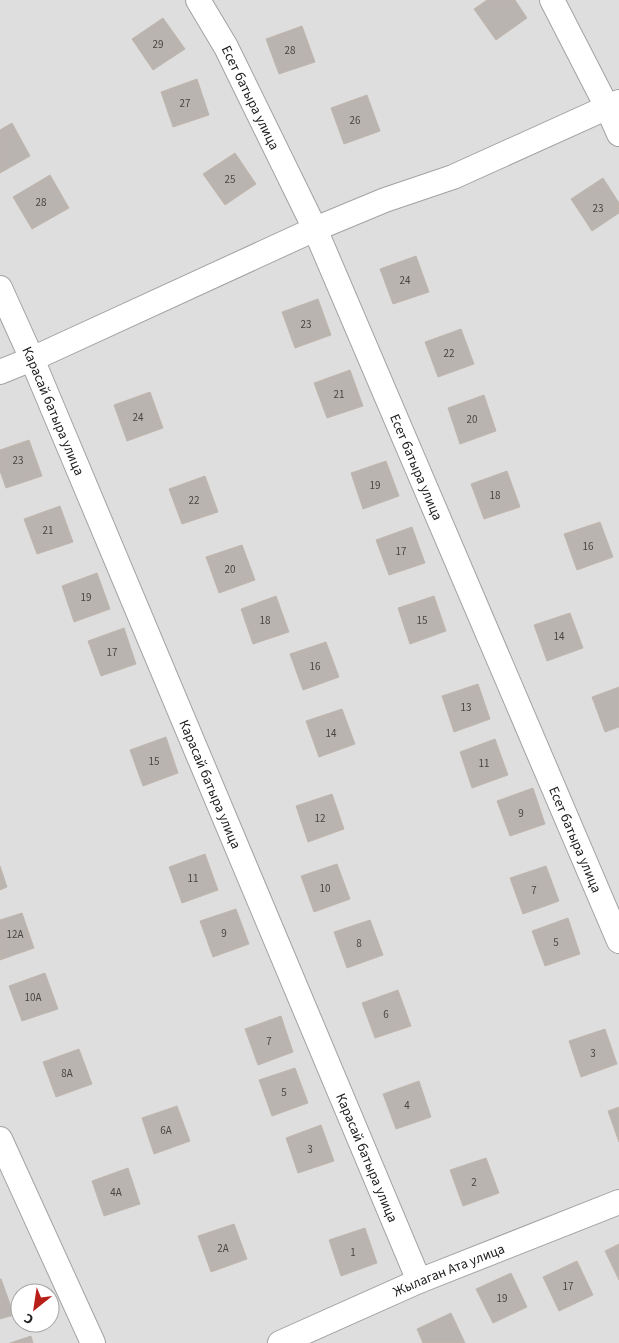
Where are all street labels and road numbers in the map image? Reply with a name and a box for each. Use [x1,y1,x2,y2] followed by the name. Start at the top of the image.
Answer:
[216,42,284,154] street label: Есет батыра улица
[17,343,89,479] street label: Карасай батыра улица
[384,411,447,524] street label: Есет батыра улица
[174,717,246,852] street label: Карасай батыра улица
[543,783,606,896] street label: Есет батыра улица
[330,1090,402,1226] street label: Карасай батыра улица
[390,1239,508,1302] street label: Жылаган Ата улица

